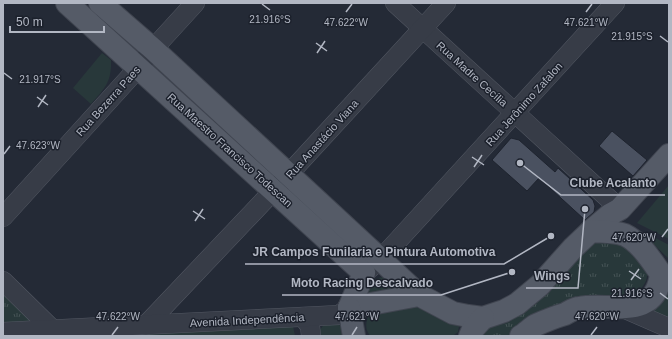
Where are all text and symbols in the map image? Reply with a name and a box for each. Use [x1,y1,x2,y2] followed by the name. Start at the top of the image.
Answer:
[10,8,104,34] scale bar
[249,14,291,25] text: 21.916°S
[16,15,43,29] text: 50 m
[324,17,369,28] text: 47.622°W
[564,17,609,28] text: 47.621°W
[611,31,653,42] text: 21.915°S
[434,39,511,110] street label: Rua Madre Cecília
[483,60,565,148] street label: Rua Jerônimo Zafalon
[73,63,143,138] street label: Rua Bezerra Paes
[19,74,61,85] text: 21.917°S
[165,91,295,209] street label: Rua Maestro Francisco Todescan
[283,96,361,181] street label: Rua Anastácio Viana
[16,140,61,151] text: 47.623°W
[561,171,665,195] callout: Clube Acalanto
[570,176,656,190] text: Clube Acalanto
[612,232,657,243] text: 47.620°W
[245,240,504,264] callout: JR Campos Funilaria e Pintura Automotiva
[253,245,496,259] text: JR Campos Funilaria e Pintura Automotiva
[526,264,578,288] callout: Wings
[534,269,570,283] text: Wings
[282,271,441,295] callout: Moto Racing Descalvado
[291,276,433,290] text: Moto Racing Descalvado
[611,288,653,299] text: 21.916°S
[96,311,141,322] text: 47.622°W
[189,311,306,329] street label: Avenida Independência
[335,311,380,322] text: 47.621°W
[575,311,620,322] text: 47.620°W

